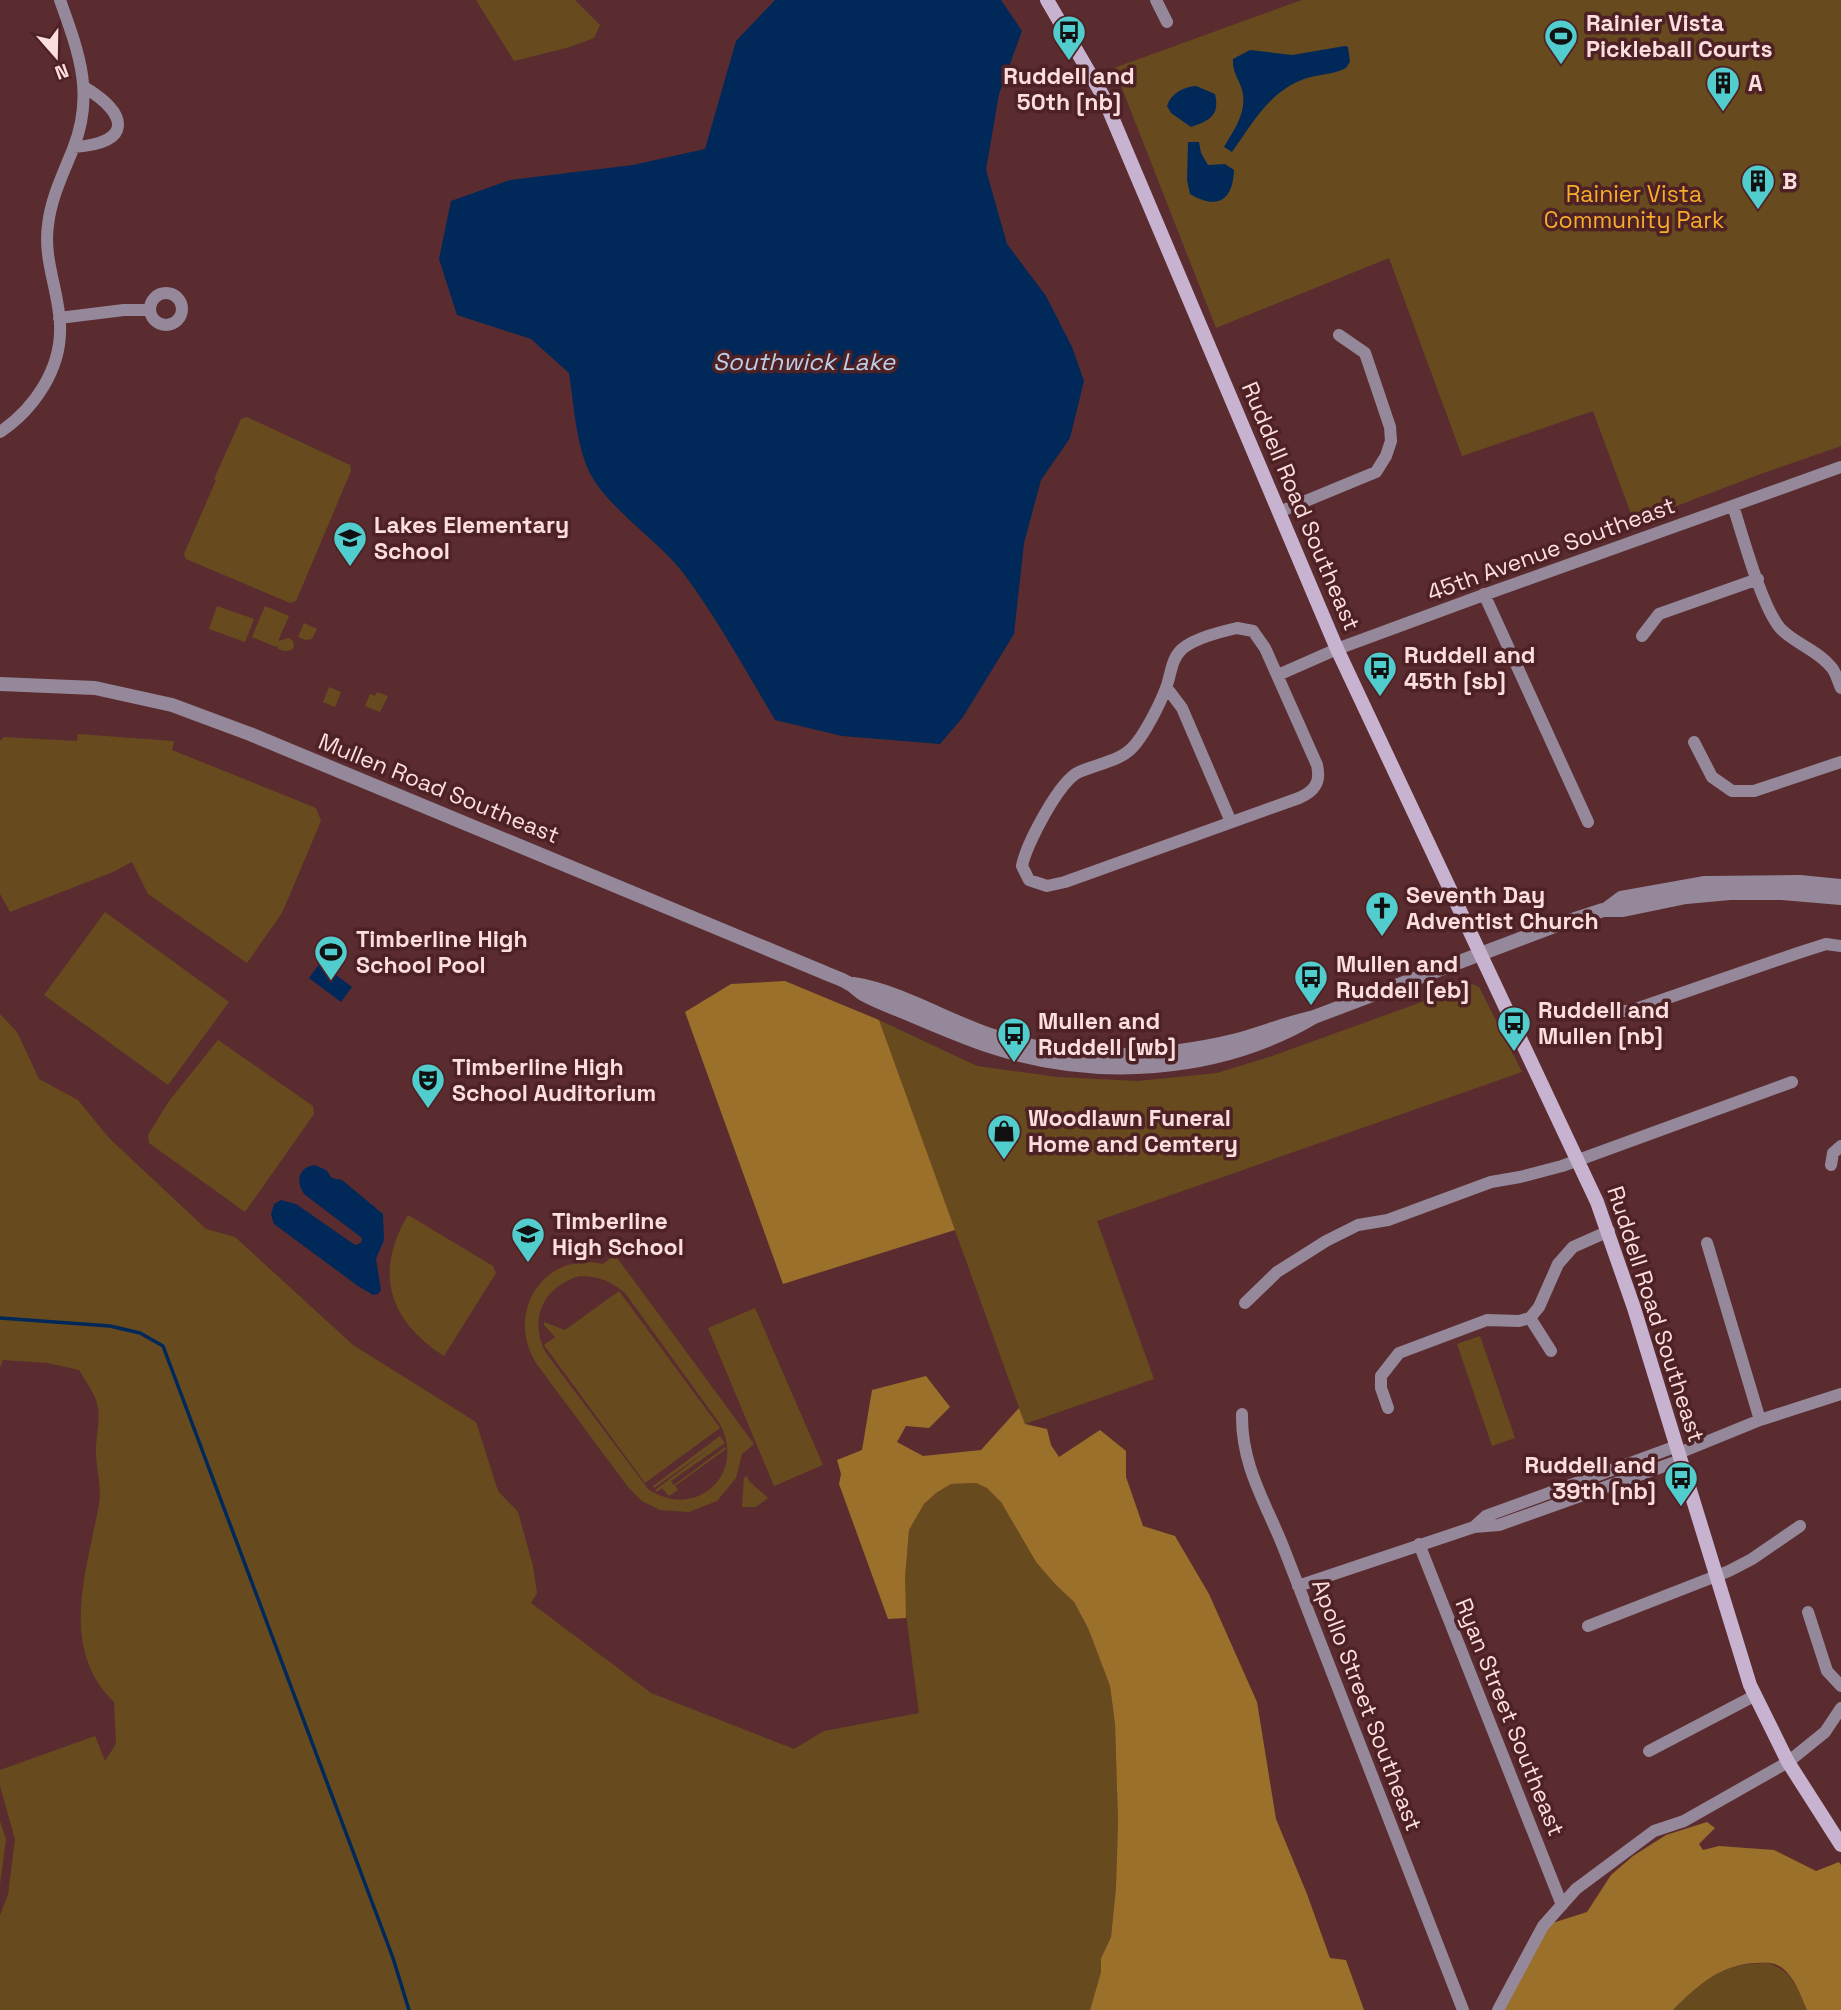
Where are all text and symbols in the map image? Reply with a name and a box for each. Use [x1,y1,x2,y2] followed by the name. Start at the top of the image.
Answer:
[1586,8,1773,64] place label: Rainier Vista Pickleball Courts
[1050,13,1088,62] bus stop icon: Ruddell and 50th [nb]
[1542,17,1580,66] sports icon: Rainier Vista Pickleball Courts
[21,21,91,91] north arrow
[51,58,72,85] text: N
[1003,61,1135,117] place label: Ruddell and 50th [nb]
[1704,64,1742,113] building icon: A
[1748,68,1763,98] place label: A
[1739,162,1777,211] building icon: B
[1782,166,1797,196] place label: B
[1544,179,1724,235] park label: Rainier Vista Community Park
[713,346,896,377] water label: Southwick Lake
[1235,377,1367,635] street label: Ruddell Road Southeast
[1423,490,1679,608] street label: 45th Avenue Southeast
[374,510,569,566] place label: Lakes Elementary School
[331,519,369,568] school or university icon: Lakes Elementary School
[1404,640,1536,696] place label: Ruddell and 45th [sb]
[1361,649,1399,698] bus stop icon: Ruddell and 45th [sb]
[314,726,564,850] street label: Mullen Road Southeast
[1406,880,1599,936] place label: Seventh Day Adventist Church
[1363,889,1401,938] church icon: Seventh Day Adventist Church
[356,924,528,980] place label: Timberline High School Pool
[312,933,350,982] sports icon: Timberline High School Pool
[1336,949,1469,1005] place label: Mullen and Ruddell [eb]
[1292,958,1330,1007] bus stop icon: Mullen and Ruddell [eb]
[1538,995,1670,1051] place label: Ruddell and Mullen [nb]
[1495,1004,1533,1053] bus stop icon: Ruddell and Mullen [nb]
[1038,1006,1176,1062] place label: Mullen and Ruddell [wb]
[995,1015,1033,1064] bus stop icon: Mullen and Ruddell [wb]
[452,1052,656,1108] place label: Timberline High School Auditorium
[409,1061,447,1110] theatre icon: Timberline High School Auditorium
[1028,1103,1238,1159] place label: Woodlawn Funeral Home and Cemtery
[985,1112,1023,1161] shop icon: Woodlawn Funeral Home and Cemtery
[1600,1182,1712,1446] street label: Ruddell Road Southeast
[552,1206,684,1262] place label: Timberline High School
[509,1215,547,1264] school or university icon: Timberline High School
[1524,1450,1656,1506] place label: Ruddell and 39th [nb]
[1662,1459,1700,1508] bus stop icon: Ruddell and 39th [nb]
[1305,1575,1429,1835] street label: Apollo Street Southeast
[1448,1594,1572,1840] street label: Ryan Street Southeast

